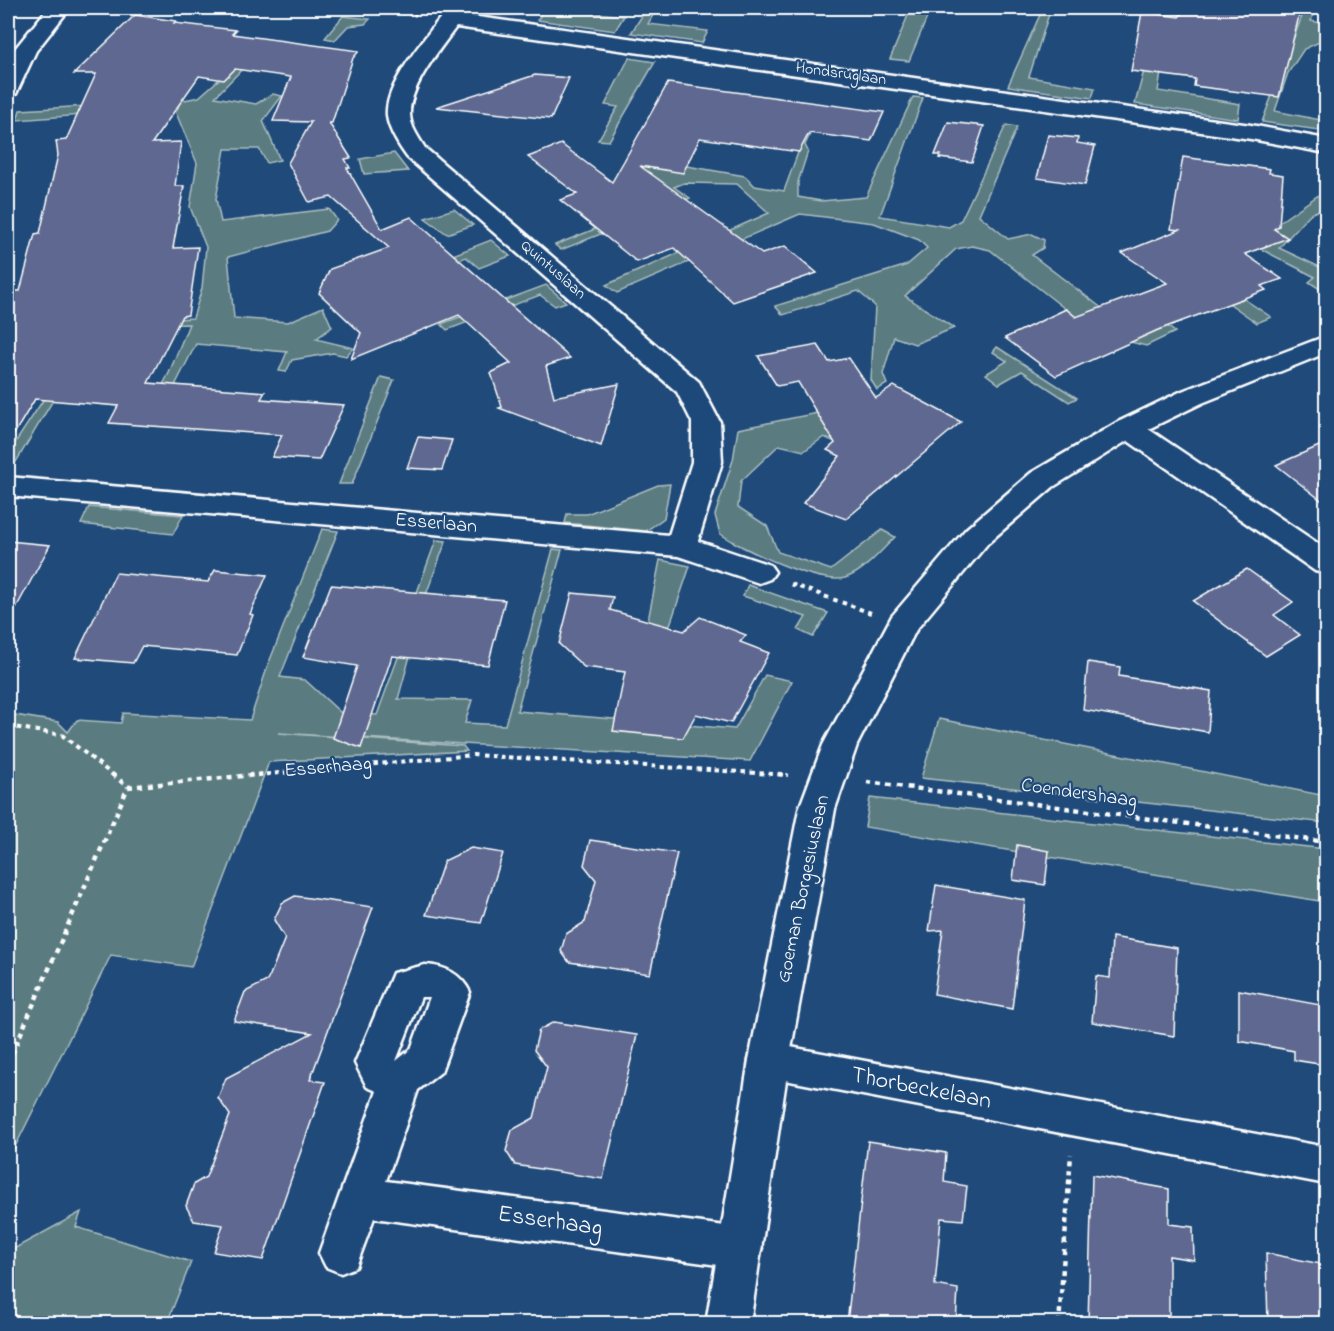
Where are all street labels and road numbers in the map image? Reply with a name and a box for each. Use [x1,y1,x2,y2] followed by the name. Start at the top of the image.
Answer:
[794,56,888,92] street label: Hondsruglaan
[515,234,591,306] street label: Quintuslaan
[394,506,478,542] street label: Esserlaan
[283,750,373,787] street label: Esserhaag
[1019,772,1139,817] street label: Coendershaag
[770,792,839,986] street label: Goeman Borgesiuslaan
[848,1058,994,1120] street label: Thorbeckelaan
[495,1197,605,1247] street label: Esserhaag

